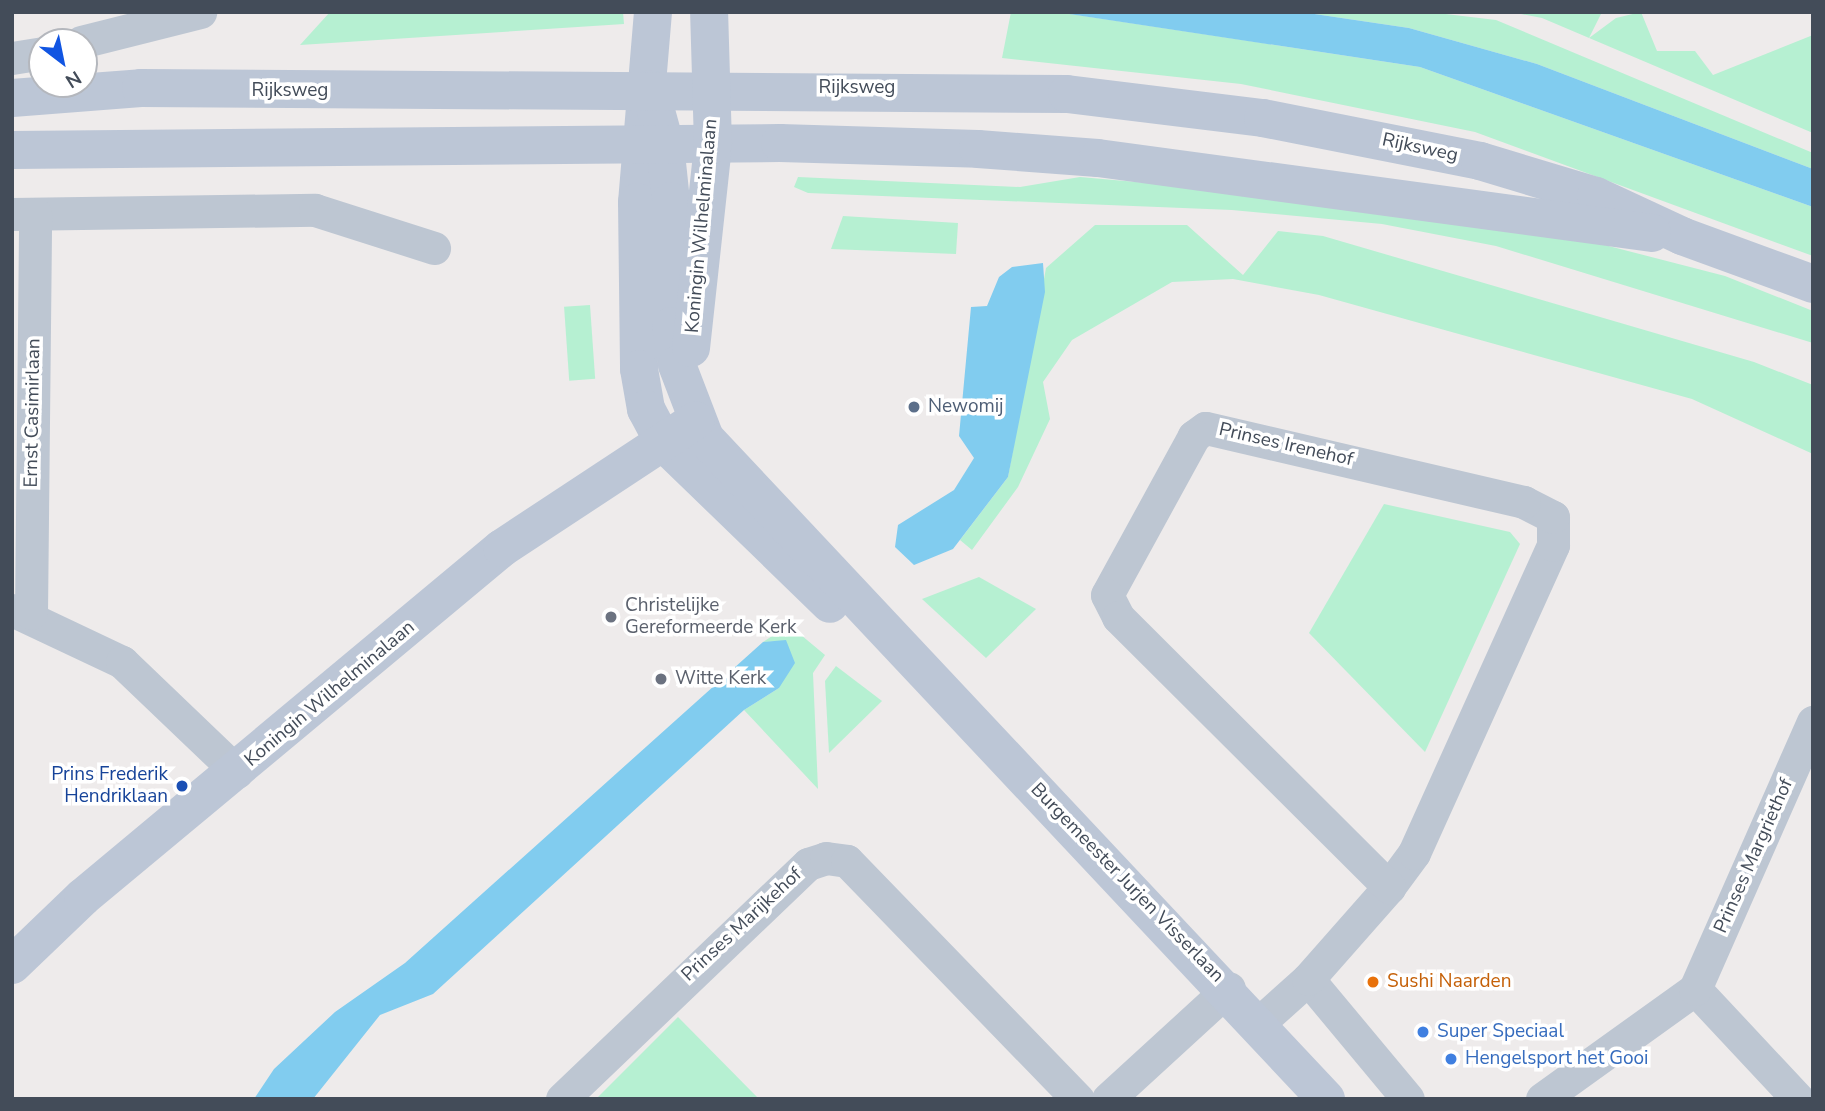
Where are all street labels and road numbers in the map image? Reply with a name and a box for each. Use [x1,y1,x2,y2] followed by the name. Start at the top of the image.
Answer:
[819,77,895,99] street label: Rijksweg
[252,80,328,102] street label: Rijksweg
[681,118,723,334] street label: Koningin Wilhelminalaan
[1380,129,1460,167] street label: Rijksweg
[20,338,46,488] street label: Ernst Casimirlaan
[1217,418,1355,472] street label: Prinses Irenehof
[240,616,420,772] street label: Koningin Wilhelminalaan
[1710,775,1798,937] street label: Prinses Margriethof
[1026,779,1228,987] street label: Burgemeester Jurjen Visserlaan
[677,863,807,987] street label: Prinses Marijkehof

